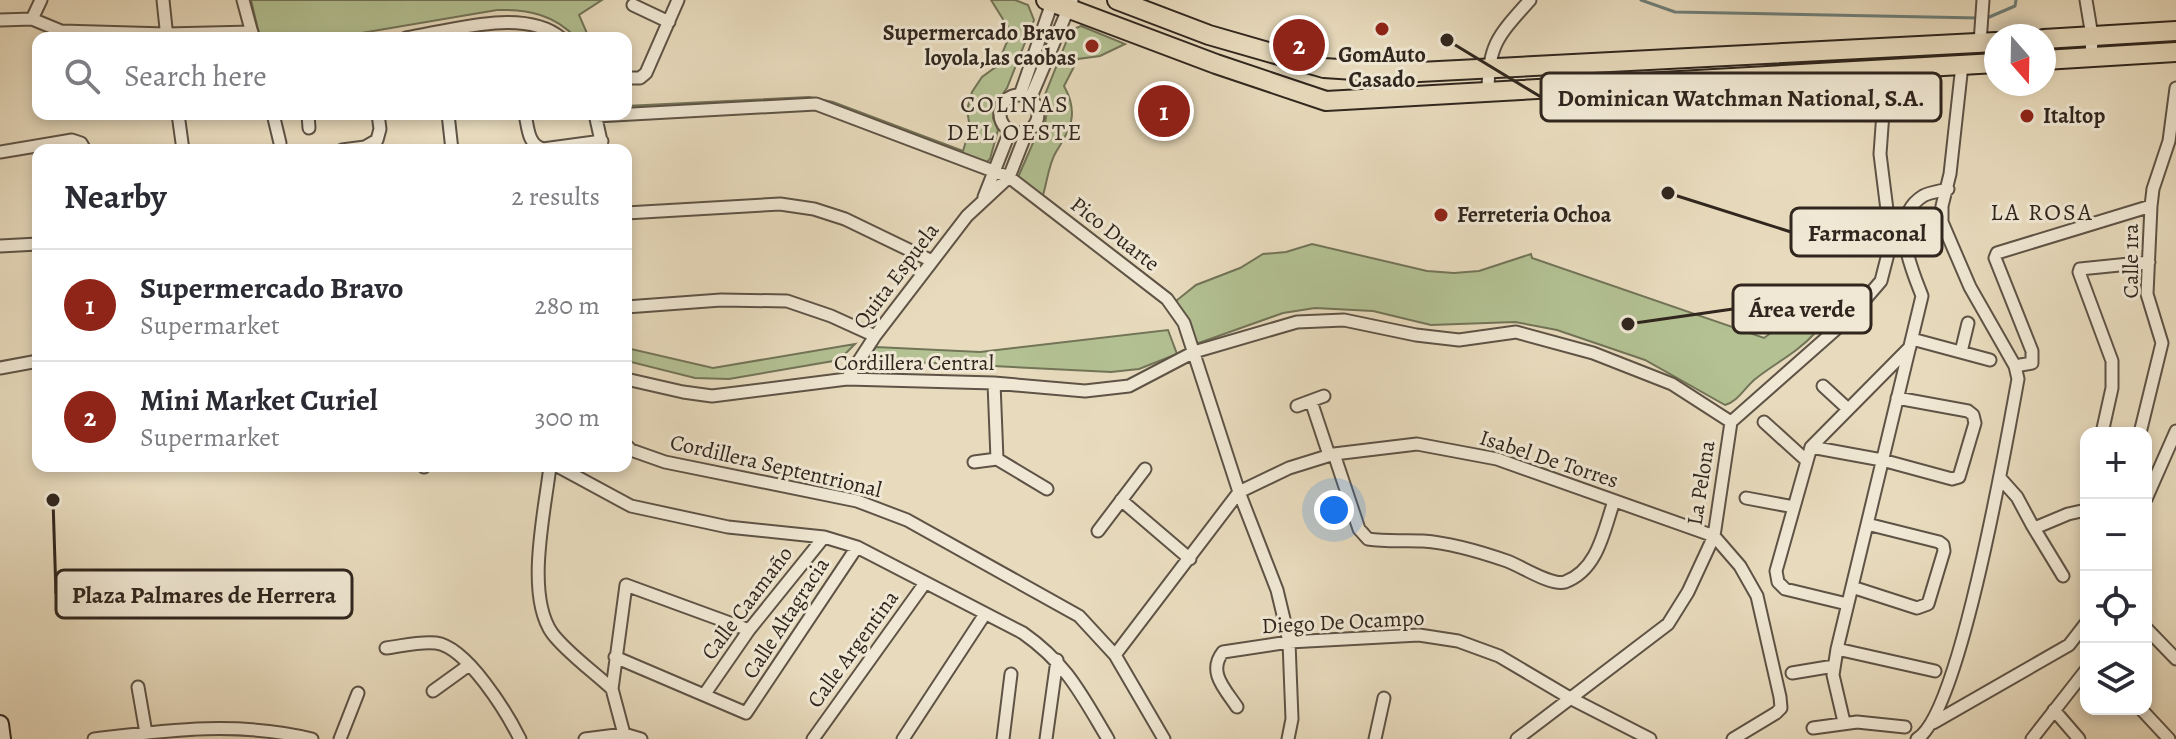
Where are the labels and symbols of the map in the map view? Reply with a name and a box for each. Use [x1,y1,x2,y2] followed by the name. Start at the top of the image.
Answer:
[1273,15,1325,75] pin: 2
[883,18,1076,73] place label: Supermercado Bravo loyola,las caobas
[1373,20,1391,38] marker: GomAuto Casado
[1984,24,2056,96] north arrow
[1083,37,1101,55] marker: Supermercado Bravo loyola,las caobas
[1338,40,1426,95] place label: GomAuto Casado
[1541,73,1941,121] callout: Dominican Watchman National, S.A.
[1138,81,1190,141] pin: 1
[1557,82,1925,114] text: Dominican Watchman National, S.A.
[947,88,1083,148] district label: COLINAS DEL OESTE
[2043,101,2105,131] place label: Italtop
[2018,107,2036,125] marker: Italtop
[1064,190,1166,278] street label: Pico Duarte
[1990,196,2094,228] district label: LA ROSA
[1457,200,1612,230] place label: Ferreteria Ochoa
[1432,206,1450,224] marker: Ferreteria Ochoa
[1791,208,1942,256] callout: Farmaconal
[846,216,946,335] street label: Quita Espuela
[1808,217,1927,249] text: Farmaconal
[2116,223,2146,298] street label: Calle 1ra
[1733,285,1871,333] callout: Área verde
[1748,293,1855,325] text: Área verde
[834,348,994,378] street label: Cordillera Central
[1476,422,1622,496] street label: Isabel De Torres
[667,427,885,505] street label: Cordillera Septentrional
[1680,438,1723,528] street label: La Pelona
[1314,490,1354,530] your location
[694,540,800,666] street label: Calle Caamaño
[735,551,837,685] street label: Calle Altagracia
[56,570,352,618] callout: Plaza Palmares de Herrera
[72,579,337,611] text: Plaza Palmares de Herrera
[800,584,906,714] street label: Calle Argentina
[1261,603,1425,641] street label: Diego De Ocampo

